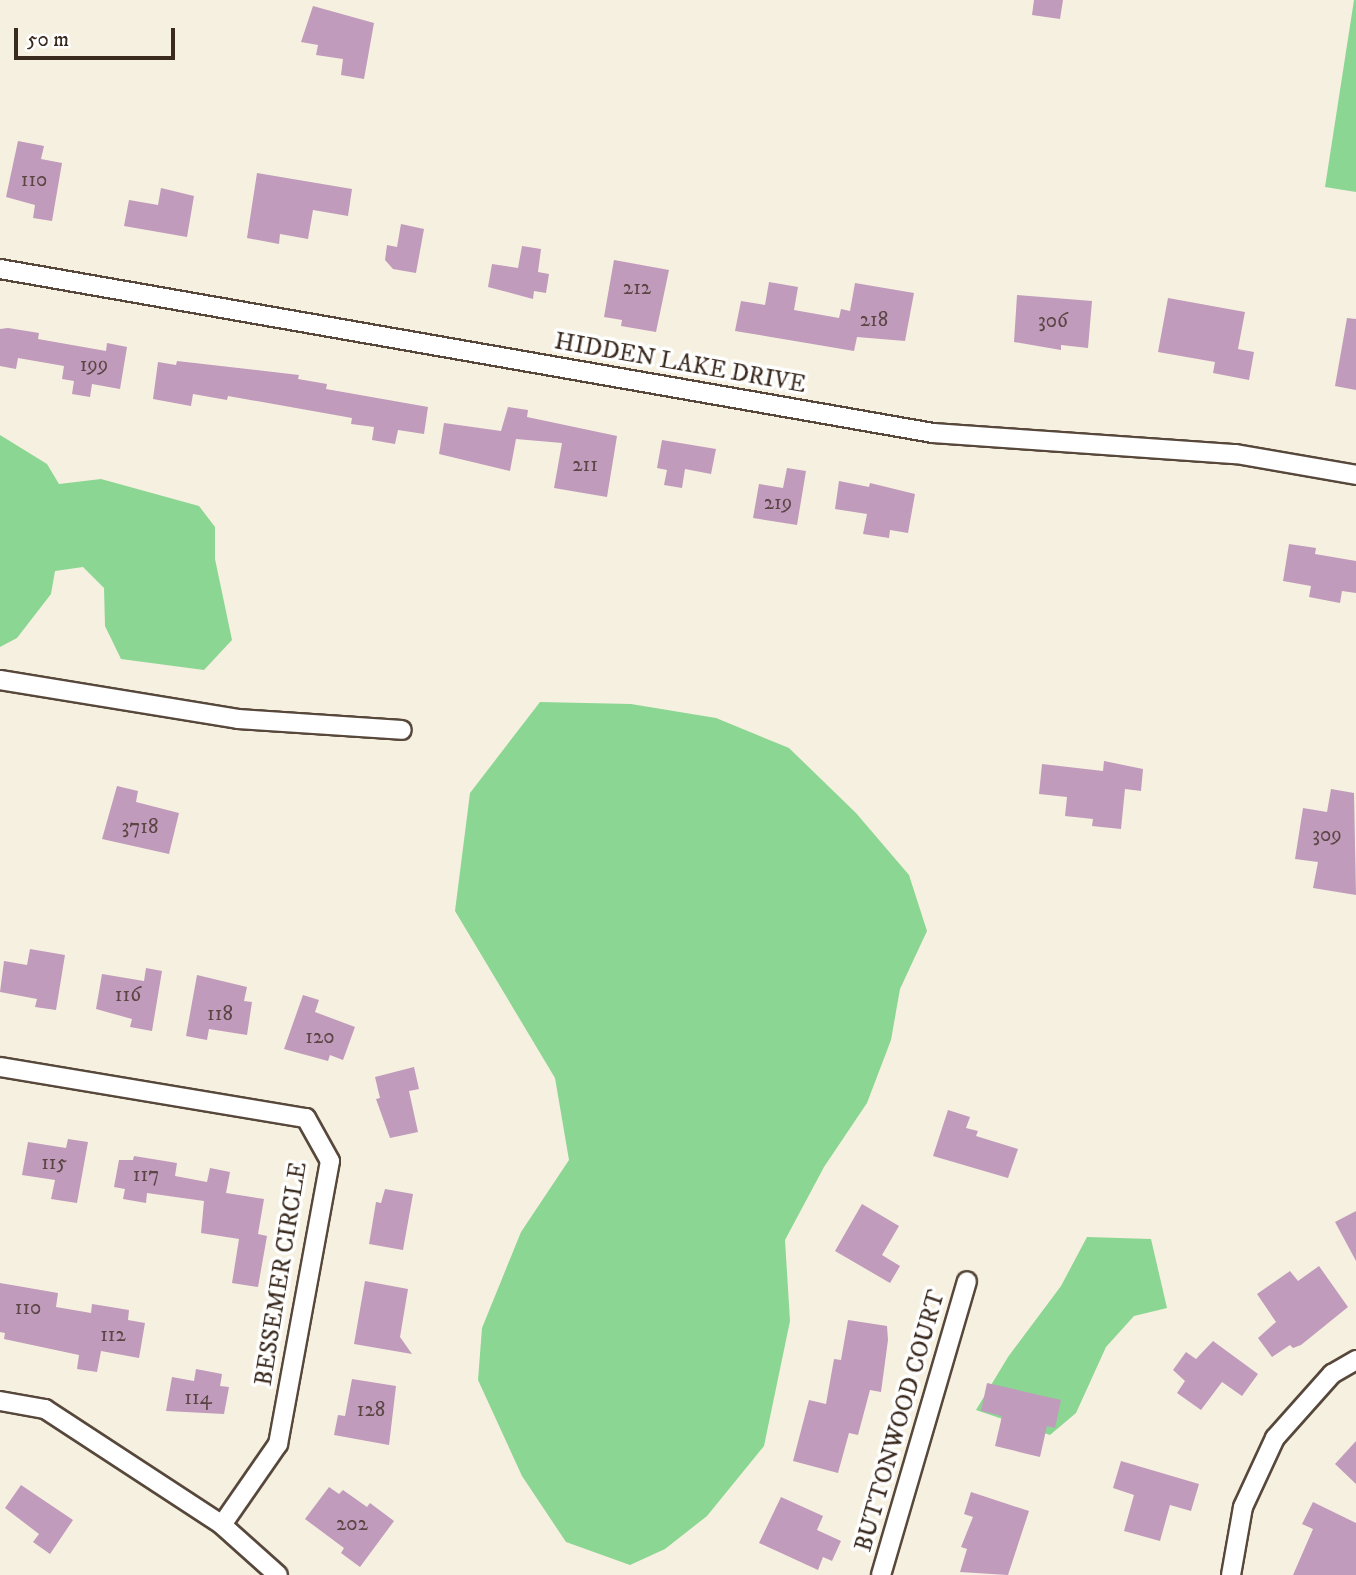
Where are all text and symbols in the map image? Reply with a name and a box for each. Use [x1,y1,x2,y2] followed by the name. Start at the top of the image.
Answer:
[18,14,178,58] scale bar
[27,27,69,53] text: 50 m
[21,167,47,193] house number: 110
[623,275,651,301] house number: 212
[860,307,888,333] house number: 218
[1038,308,1068,334] house number: 306
[552,328,808,400] street label: HIDDEN LAKE DRIVE
[80,352,108,378] house number: 199
[572,452,598,478] house number: 211
[764,490,792,516] house number: 219
[121,814,159,840] house number: 3718
[1312,822,1342,848] house number: 309
[115,982,141,1008] house number: 116
[207,1001,233,1027] house number: 118
[305,1024,335,1050] house number: 120
[41,1150,67,1176] house number: 115
[250,1160,314,1388] street label: BESSEMER CIRCLE
[133,1162,159,1188] house number: 117
[850,1287,952,1555] street label: BUTTONWOOD COURT
[15,1295,41,1321] house number: 110
[100,1322,126,1348] house number: 112
[184,1385,212,1411] house number: 114
[357,1397,385,1423] house number: 128
[336,1511,368,1537] house number: 202

